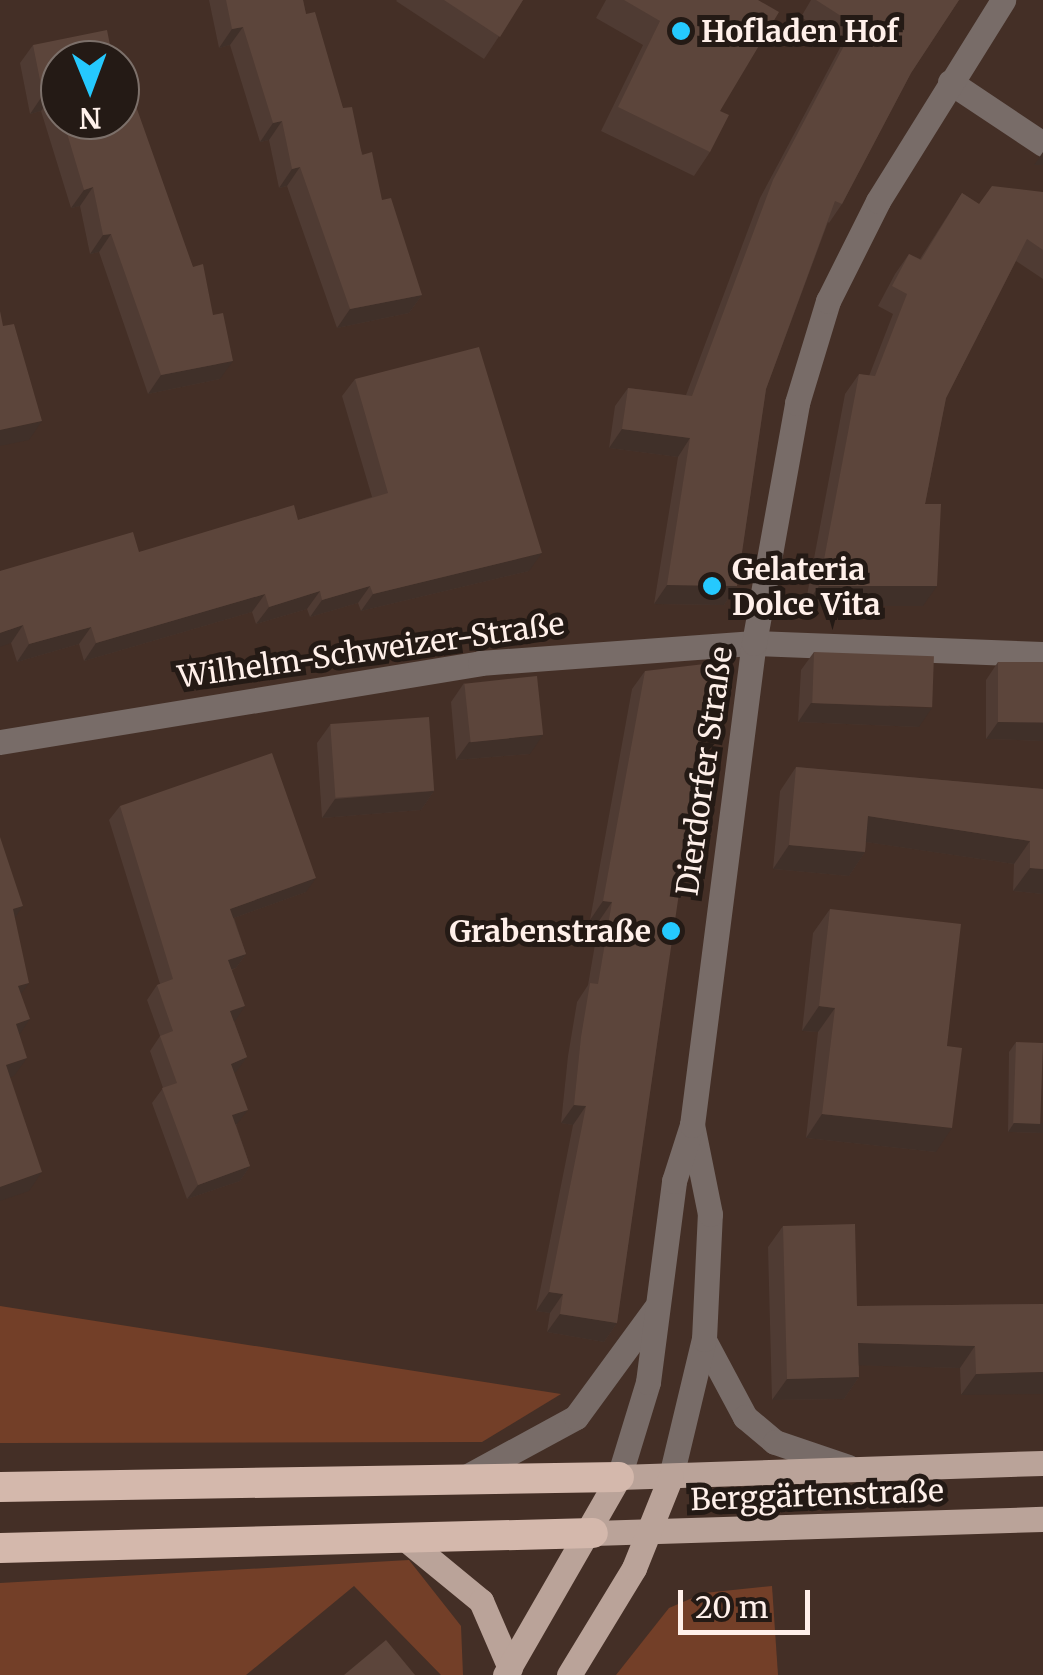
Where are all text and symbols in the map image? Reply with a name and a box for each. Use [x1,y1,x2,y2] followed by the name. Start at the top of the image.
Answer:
[701,13,898,49] place label: Hofladen Hof
[670,20,692,42] marker: Hofladen Hof
[40,40,140,140] north arrow
[79,100,102,136] text: N
[732,551,880,622] place label: Gelateria Dolce Vita
[701,575,723,597] marker: Gelateria Dolce Vita
[175,605,567,695] street label: Wilhelm-Schweizer-Straße
[669,644,739,898] street label: Dierdorfer Straße
[449,913,651,949] place label: Grabenstraße
[660,920,682,942] marker: Grabenstraße
[690,1473,944,1517] street label: Berggärtenstraße
[683,1570,816,1632] scale bar
[695,1588,768,1626] text: 20 m

